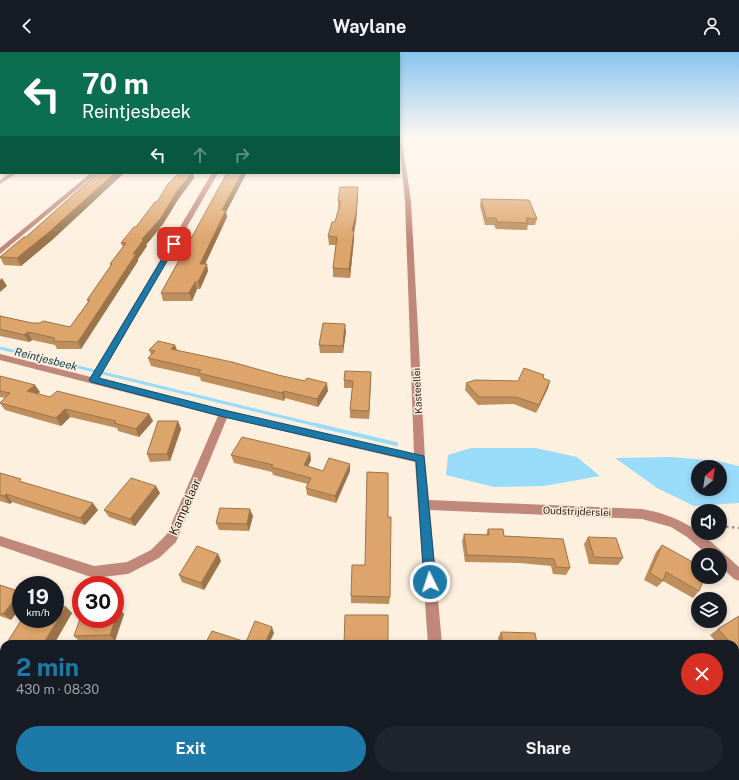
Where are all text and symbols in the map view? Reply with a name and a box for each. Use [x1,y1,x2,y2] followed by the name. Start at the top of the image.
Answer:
[16,15,38,37] icon: back
[701,15,723,37] icon: person
[333,16,406,37] text: Waylane
[82,67,149,100] text: 70 m
[16,68,68,120] icon: left
[82,101,191,122] text: Reintjesbeek
[147,144,169,166] icon: left
[189,144,211,166] icon: ahead
[231,144,253,166] icon: right
[157,227,191,261] pin
[163,233,185,255] icon: arrive
[13,345,79,373] water label: Reintjesbeek
[410,368,424,414] street label: Kasteellei
[691,460,727,496] north arrow
[691,460,727,628] map controls
[166,476,204,538] street label: Kampelaar
[543,504,611,518] street label: Oudstrijderslei
[691,504,727,540] button: sound
[691,548,727,584] button: search
[409,561,451,603] position arrow
[72,576,124,628] speed limit sign: 30
[27,585,49,609] text: 19
[691,592,727,628] button: layers
[26,606,50,618] text: km/h
[16,653,79,681] text: 2 min
[681,653,723,695] button: close
[16,682,99,697] text: 430 m · 08:30
[16,726,366,772] button: Exit
[374,726,723,772] button: Share

